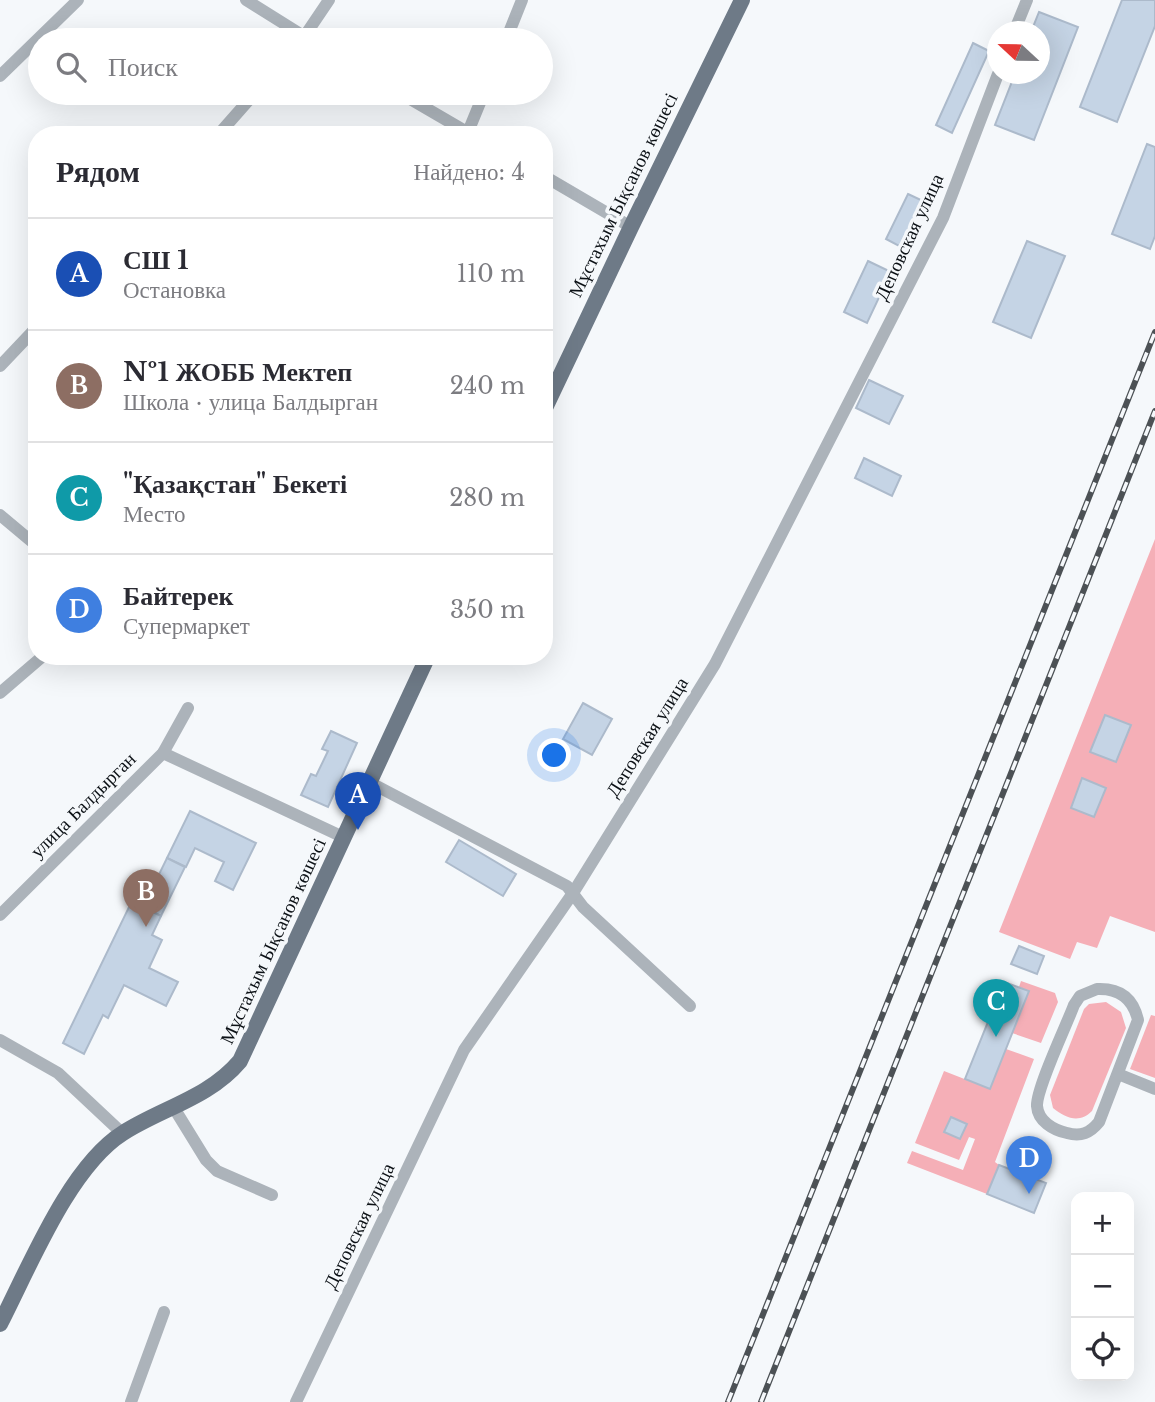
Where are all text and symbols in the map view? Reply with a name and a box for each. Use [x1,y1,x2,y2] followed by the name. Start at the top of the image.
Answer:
[987,21,1050,84] north arrow
[28,28,553,105] search box
[52,48,90,86] icon: search
[108,51,178,83] text: Поиск
[563,89,683,301] street label: Мұстахым Ықсанов көшесі
[56,153,140,190] text: Рядом
[414,158,525,186] text: Найдено: 4
[870,170,949,304] street label: Деповская улица
[123,244,189,276] text: СШ 1
[70,260,88,288] text: A
[457,260,525,288] text: 110 m
[123,276,226,304] text: Остановка
[123,356,352,388] text: №1 ЖОББ Мектеп
[70,372,88,400] text: B
[450,372,525,400] text: 240 m
[123,388,378,416] text: Школа · улица Балдырган
[123,468,347,500] text: "Қазақстан" Бекеті
[70,484,88,512] text: C
[449,484,525,512] text: 280 m
[123,500,185,528] text: Место
[123,580,233,612] text: Байтерек
[68,596,90,624] text: D
[450,596,525,624] text: 350 m
[123,612,250,640] text: Супермаркет
[601,672,693,801] street label: Деповская улица
[537,738,571,772] your location
[25,747,141,863] street label: улица Балдырган
[335,772,381,830] pin: A
[215,834,331,1048] street label: Мұстахым Ықсанов көшесі
[123,869,169,927] pin: B
[973,979,1019,1037] pin: C
[1006,1136,1052,1194] pin: D
[319,1159,400,1293] street label: Деповская улица
[1071,1192,1134,1381] map controls
[1071,1192,1134,1255] button: +
[1071,1255,1134,1318] button: −
[1071,1318,1134,1381] button: locate

